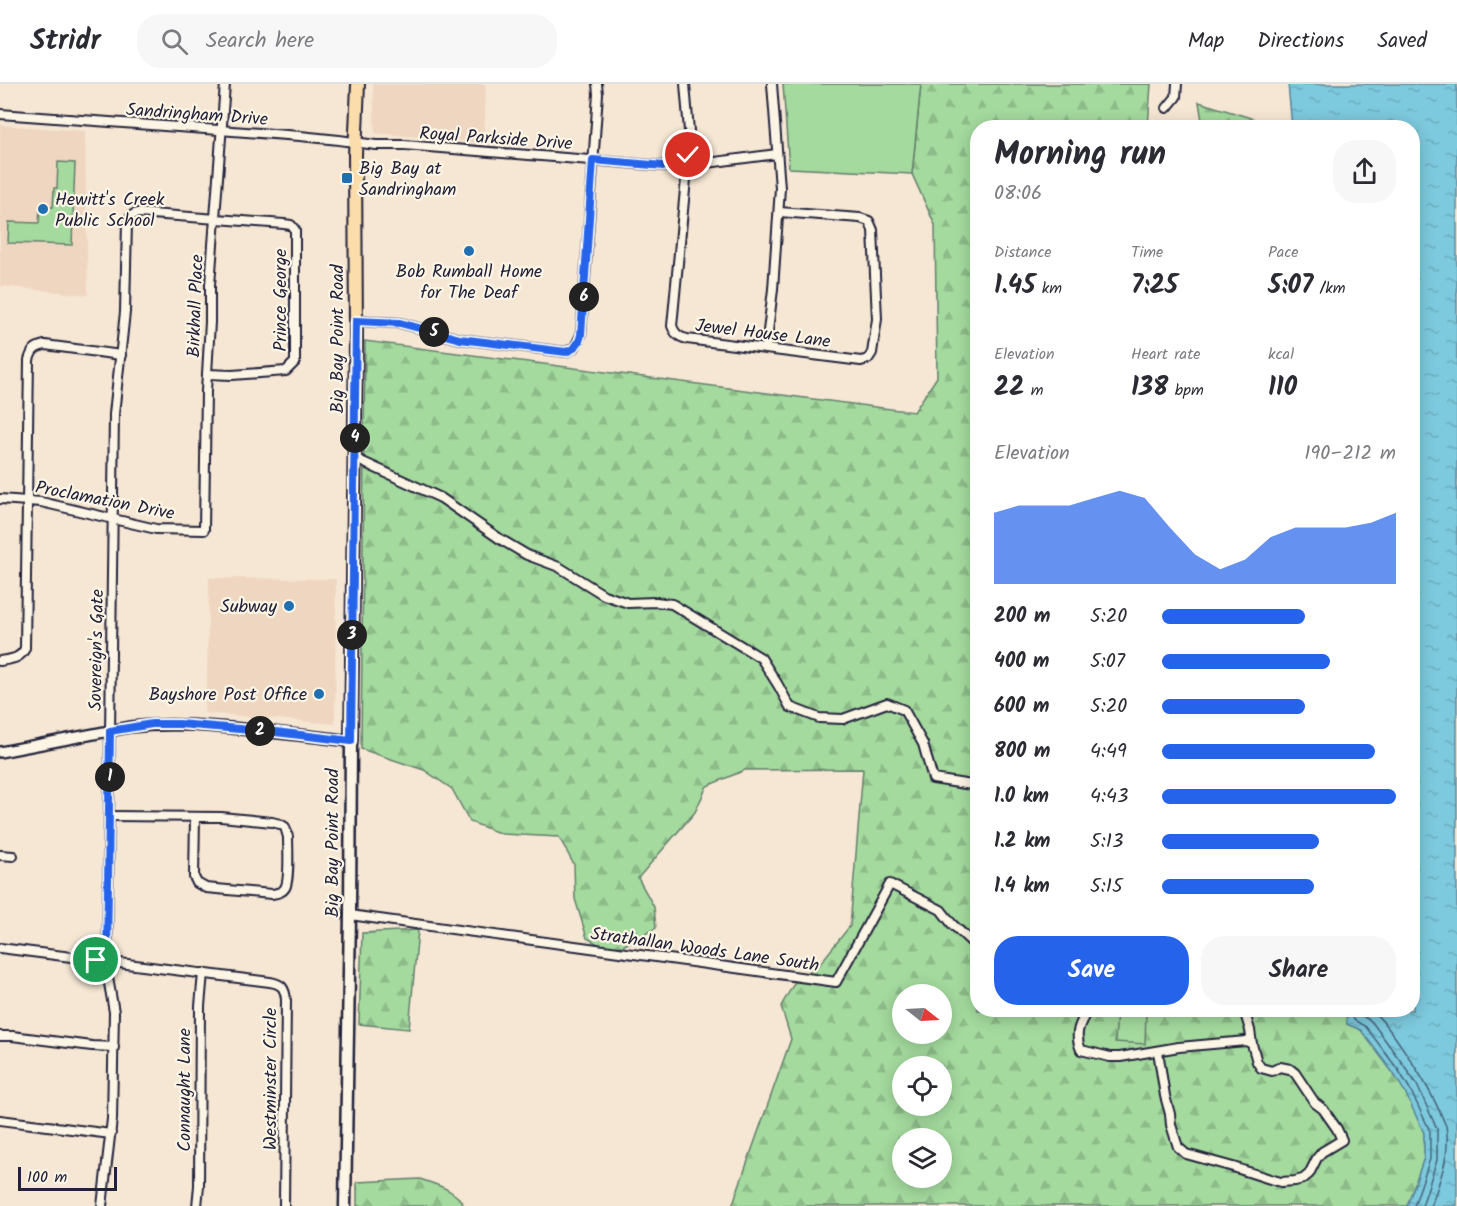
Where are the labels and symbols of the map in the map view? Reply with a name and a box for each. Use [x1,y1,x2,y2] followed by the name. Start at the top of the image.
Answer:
[125,96,269,135] street label: Sandringham Drive
[418,120,574,159] street label: Royal Parkside Drive
[662,129,713,180] pin
[359,155,456,205] place label: Big Bay at Sandringham
[340,171,354,185] marker: Big Bay at Sandringham
[55,186,165,236] place label: Hewitt's Creek Public School
[36,202,50,216] marker: Hewitt's Creek Public School
[462,244,476,258] marker: Bob Rumball Home for The Deaf
[267,249,296,351] street label: Prince George
[180,254,213,358] street label: Birkhall Place
[396,258,542,308] place label: Bob Rumball Home for The Deaf
[324,263,353,414] street label: Big Bay Point Road
[569,282,599,312] pin: 6
[693,312,832,357] street label: Jewel House Lane
[419,317,449,347] pin: 5
[340,423,370,453] pin: 4
[33,474,177,529] street label: Proclamation Drive
[82,589,113,711] street label: Sovereign's Gate
[220,593,278,622] place label: Subway
[282,599,296,613] marker: Subway
[337,620,367,650] pin: 3
[149,681,307,710] place label: Bayshore Post Office
[312,687,326,701] marker: Bayshore Post Office
[245,716,275,746] pin: 2
[95,762,125,792] pin: 1
[319,767,348,918] street label: Big Bay Point Road
[589,920,821,981] street label: Strathallan Woods Lane South
[70,934,121,985] pin
[892,984,952,1044] north arrow
[257,1008,286,1150] street label: Westminster Circle
[171,1028,200,1152] street label: Connaught Lane
[18,1164,117,1192] scale bar

